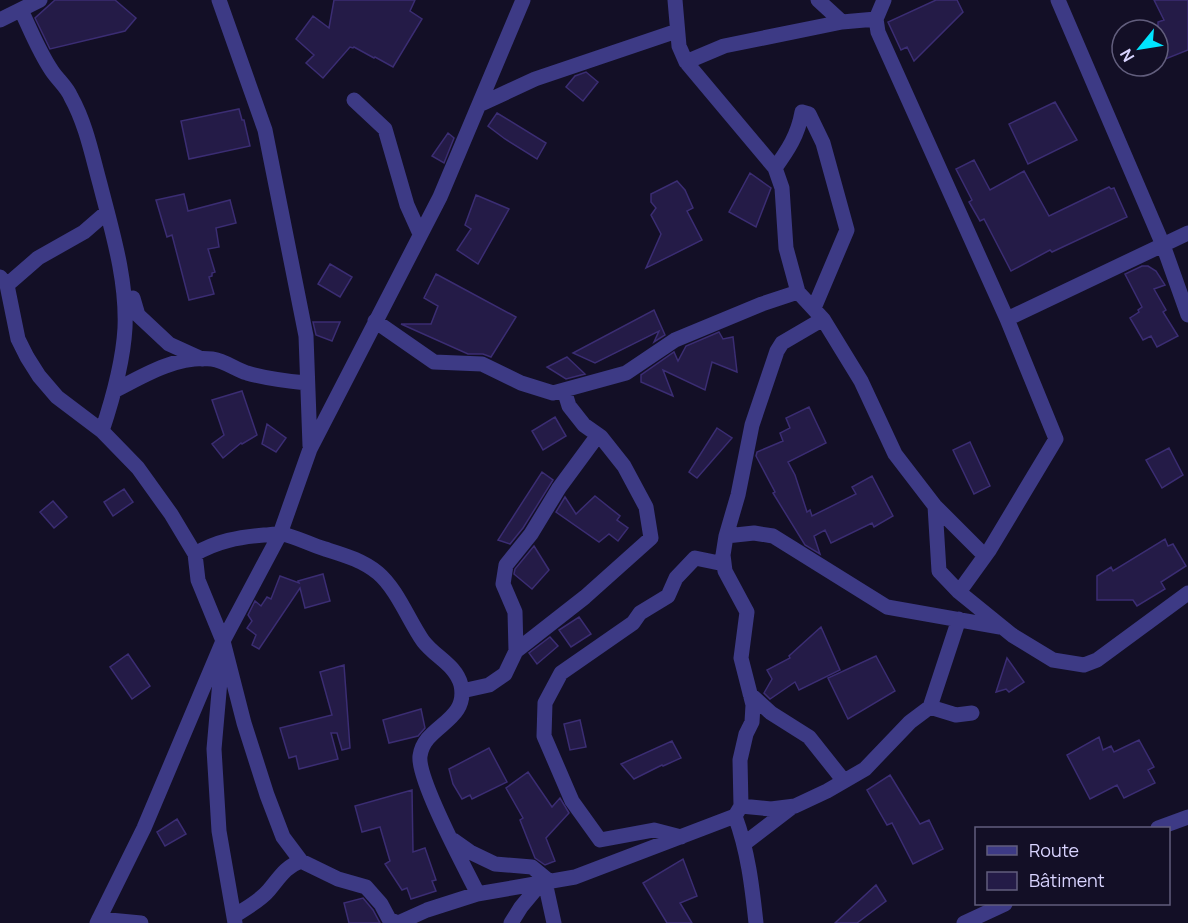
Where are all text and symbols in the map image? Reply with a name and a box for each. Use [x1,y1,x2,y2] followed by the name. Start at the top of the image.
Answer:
[1110,18,1170,78] north arrow
[1115,45,1139,66] text: N
[975,827,1170,905] legend
[1029,838,1079,862] text: Route
[1029,868,1105,892] text: Bâtiment

